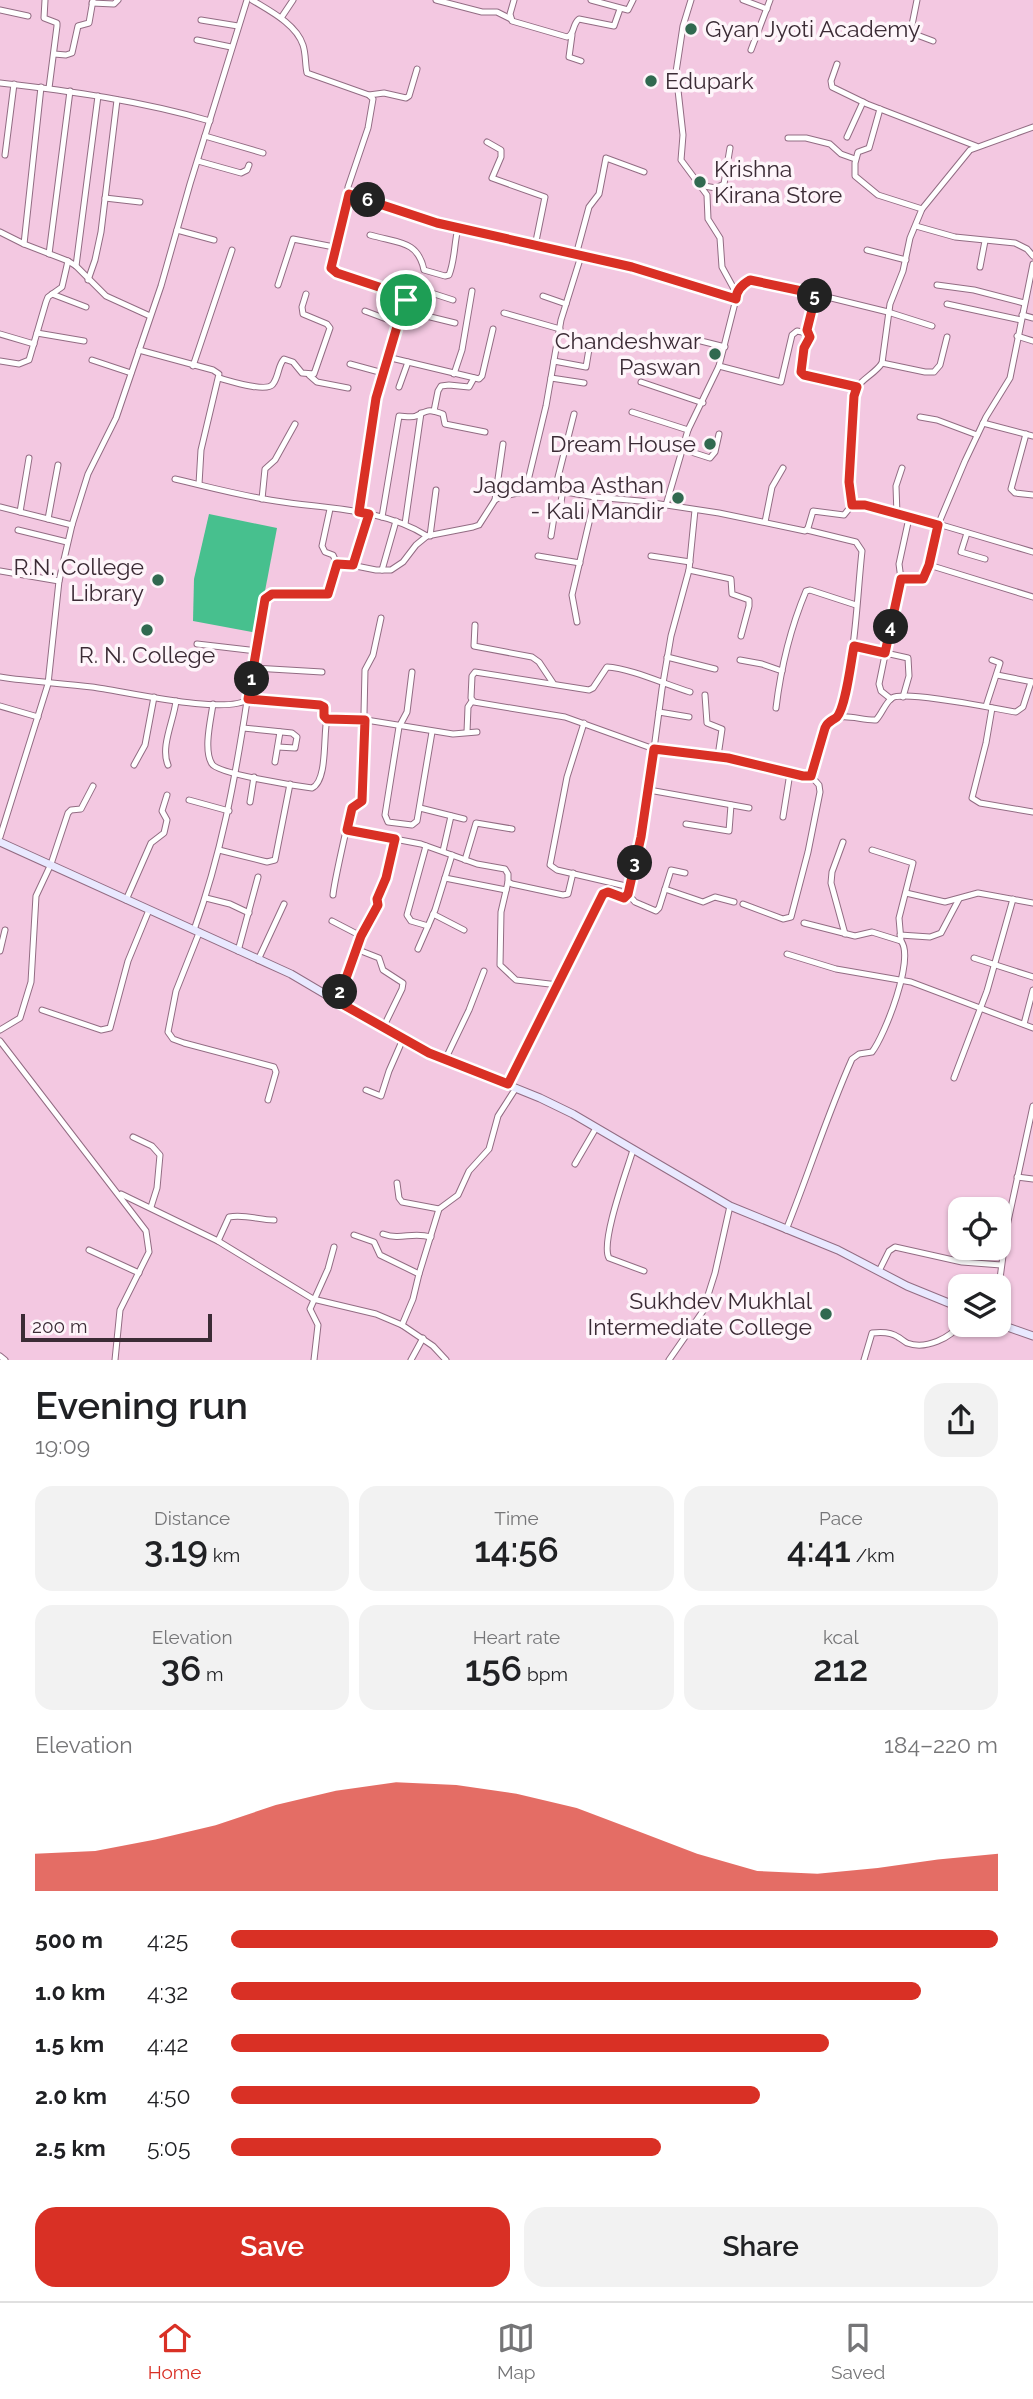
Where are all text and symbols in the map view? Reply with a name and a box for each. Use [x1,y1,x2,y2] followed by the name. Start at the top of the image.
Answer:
[705,15,921,42] place label: Gyan Jyoti Academy
[683,21,699,37] marker: Gyan Jyoti Academy
[665,67,754,94] place label: Edupark
[643,73,659,89] marker: Edupark
[714,155,842,208] place label: Krishna Kirana Store
[692,174,708,190] marker: Krishna Kirana Store
[350,182,386,218] pin: 6
[362,188,373,210] text: 6
[376,270,436,330] pin
[798,278,832,314] pin: 5
[387,281,425,319] icon: arrive
[809,284,820,306] text: 5
[555,327,701,380] place label: Chandeshwar Paswan
[707,346,723,362] marker: Chandeshwar Paswan
[550,430,696,457] place label: Dream House
[702,436,718,452] marker: Dream House
[473,471,664,524] place label: Jagdamba Asthan - Kali Mandir
[670,490,686,506] marker: Jagdamba Asthan - Kali Mandir
[13,553,144,606] place label: R.N. College Library
[150,572,166,588] marker: R.N. College Library
[874,610,908,644] pin: 4
[885,615,896,637] text: 4
[139,622,155,638] marker: R. N. College
[79,641,215,668] place label: R. N. College
[234,662,270,696] pin: 1
[247,667,256,689] text: 1
[618,846,652,880] pin: 3
[629,851,640,873] text: 3
[322,974,358,1010] pin: 2
[334,980,345,1002] text: 2
[948,1197,1011,1337] map controls
[948,1197,1011,1260] button: locate
[948,1274,1011,1337] button: layers
[587,1287,813,1340] place label: Sukhdev Mukhlal Intermediate College
[818,1306,834,1322] marker: Sukhdev Mukhlal Intermediate College
[21,1310,212,1342] scale bar
[32,1315,87,1337] text: 200 m
[35,1383,248,1428] text: Evening run
[924,1383,998,1457] button: share
[35,1432,90,1459] text: 19:09
[154,1507,230,1529] text: Distance
[494,1507,539,1529] text: Time
[819,1507,863,1529] text: Pace
[144,1529,208,1570] text: 3.19
[474,1529,559,1570] text: 14:56
[787,1529,851,1570] text: 4:41
[208,1544,240,1566] text: km
[851,1544,895,1566] text: /km
[152,1626,233,1648] text: Elevation
[473,1626,560,1648] text: Heart rate
[823,1626,859,1648] text: kcal
[161,1648,201,1689] text: 36
[465,1648,522,1689] text: 156
[813,1648,868,1689] text: 212
[201,1663,224,1685] text: m
[522,1663,568,1685] text: bpm
[35,1731,133,1758] text: Elevation
[884,1731,998,1758] text: 184–220 m
[35,1926,103,1953] text: 500 m
[147,1926,188,1953] text: 4:25
[35,1978,105,2005] text: 1.0 km
[147,1978,188,2005] text: 4:32
[35,2030,104,2057] text: 1.5 km
[147,2030,188,2057] text: 4:42
[35,2082,107,2109] text: 2.0 km
[147,2082,191,2109] text: 4:50
[35,2134,106,2161] text: 2.5 km
[147,2134,190,2161] text: 5:05
[35,2207,510,2287] button: Save
[524,2207,998,2287] button: Share
[148,2319,201,2383] tab: Home
[497,2319,536,2383] tab: Map
[831,2319,885,2383] tab: Saved

